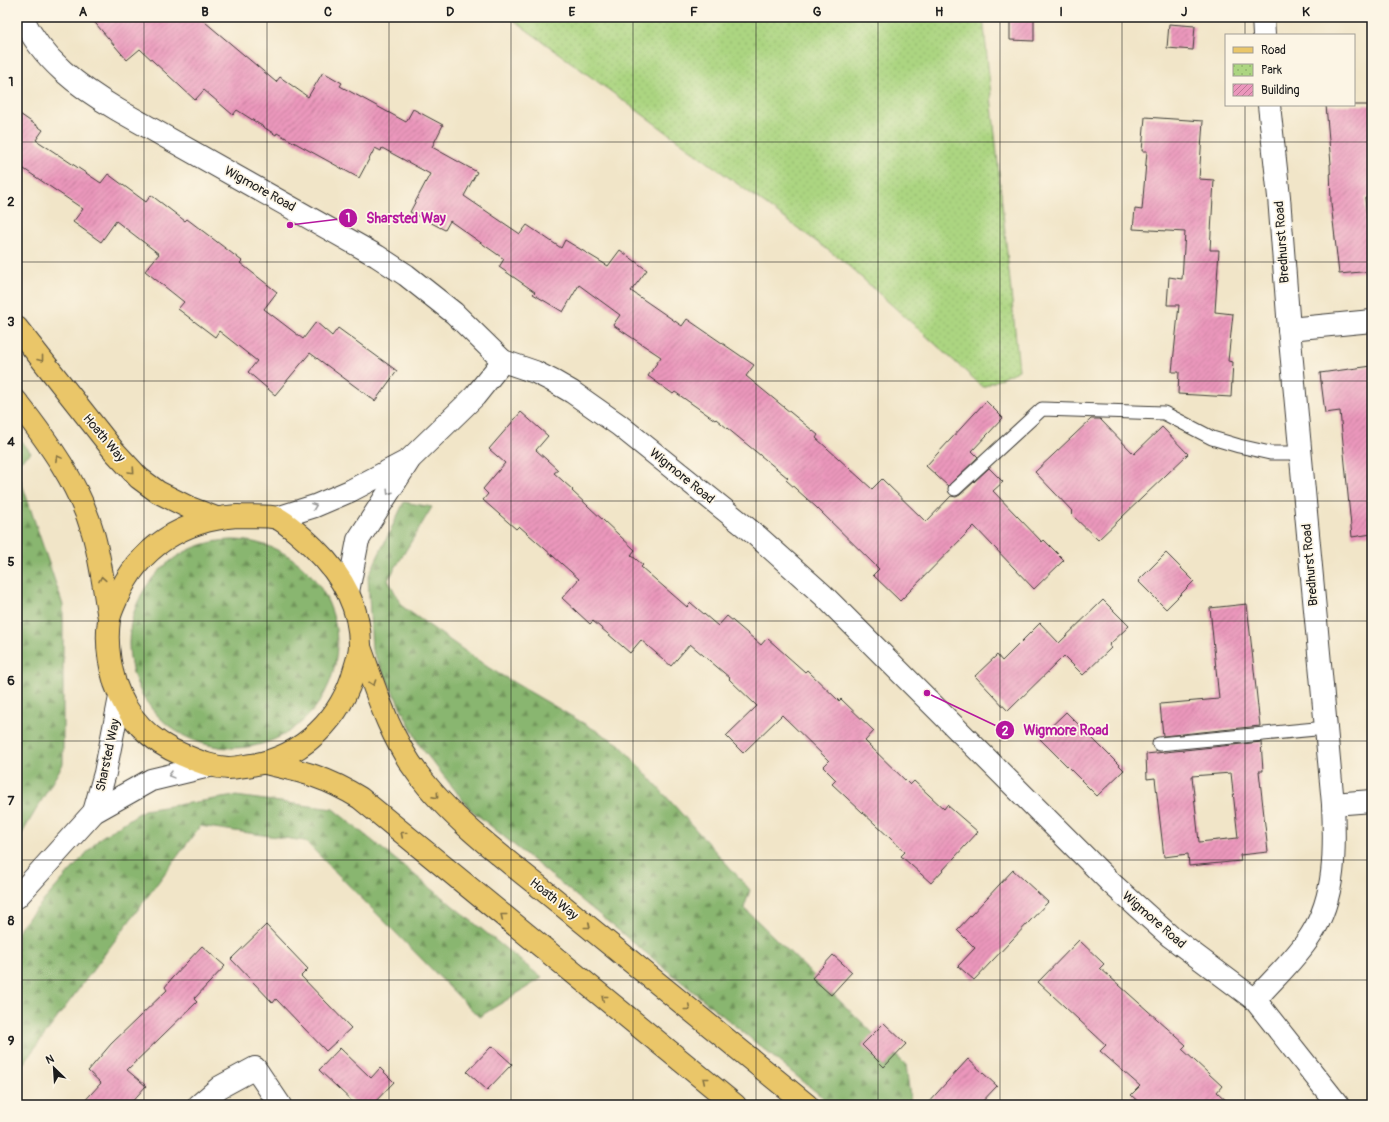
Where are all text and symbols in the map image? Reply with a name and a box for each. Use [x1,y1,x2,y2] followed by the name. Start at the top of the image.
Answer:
[79,4,88,20] text: A
[201,4,209,20] text: B
[324,4,332,20] text: C
[446,4,454,20] text: D
[569,4,576,20] text: E
[690,4,698,20] text: F
[813,4,822,20] text: G
[935,4,943,20] text: H
[1059,4,1063,20] text: I
[1181,4,1187,20] text: J
[1302,4,1310,20] text: K
[1225,34,1355,106] legend
[1261,43,1286,58] text: Road
[1261,63,1282,78] text: Park
[8,74,14,90] text: 1
[1261,83,1300,98] text: Building
[222,163,298,215] street label: Wigmore Road
[7,194,15,210] text: 2
[1271,200,1293,284] street label: Bredhurst Road
[338,205,453,231] callout: Sharsted Way
[366,210,446,227] text: Sharsted Way
[346,211,350,226] text: 1
[7,314,15,330] text: 3
[36,355,43,362] one-way arrow
[79,411,129,466] street label: Hoath Way
[7,434,15,450] text: 4
[646,445,718,507] street label: Wigmore Road
[55,455,62,462] one-way arrow
[127,466,134,473] one-way arrow
[386,488,394,495] one-way arrow
[311,503,318,511] one-way arrow
[1298,523,1322,607] street label: Bredhurst Road
[7,554,15,570] text: 5
[98,576,106,583] one-way arrow
[7,673,15,689] text: 6
[369,680,377,687] one-way arrow
[93,717,124,793] street label: Sharsted Way
[995,717,1116,743] callout: Wigmore Road
[1023,722,1109,739] text: Wigmore Road
[1002,724,1009,739] text: 2
[168,770,175,779] one-way arrow
[431,791,439,799] one-way arrow
[8,793,15,809] text: 7
[400,831,407,838] one-way arrow
[527,875,582,924] street label: Hoath Way
[1119,888,1189,952] street label: Wigmore Road
[8,913,15,929] text: 8
[501,913,508,920] one-way arrow
[583,922,590,929] one-way arrow
[601,996,609,1003] one-way arrow
[684,1004,691,1011] one-way arrow
[8,1033,15,1049] text: 9
[34,1048,74,1088] north arrow
[44,1052,57,1067] text: N
[702,1078,709,1085] one-way arrow

